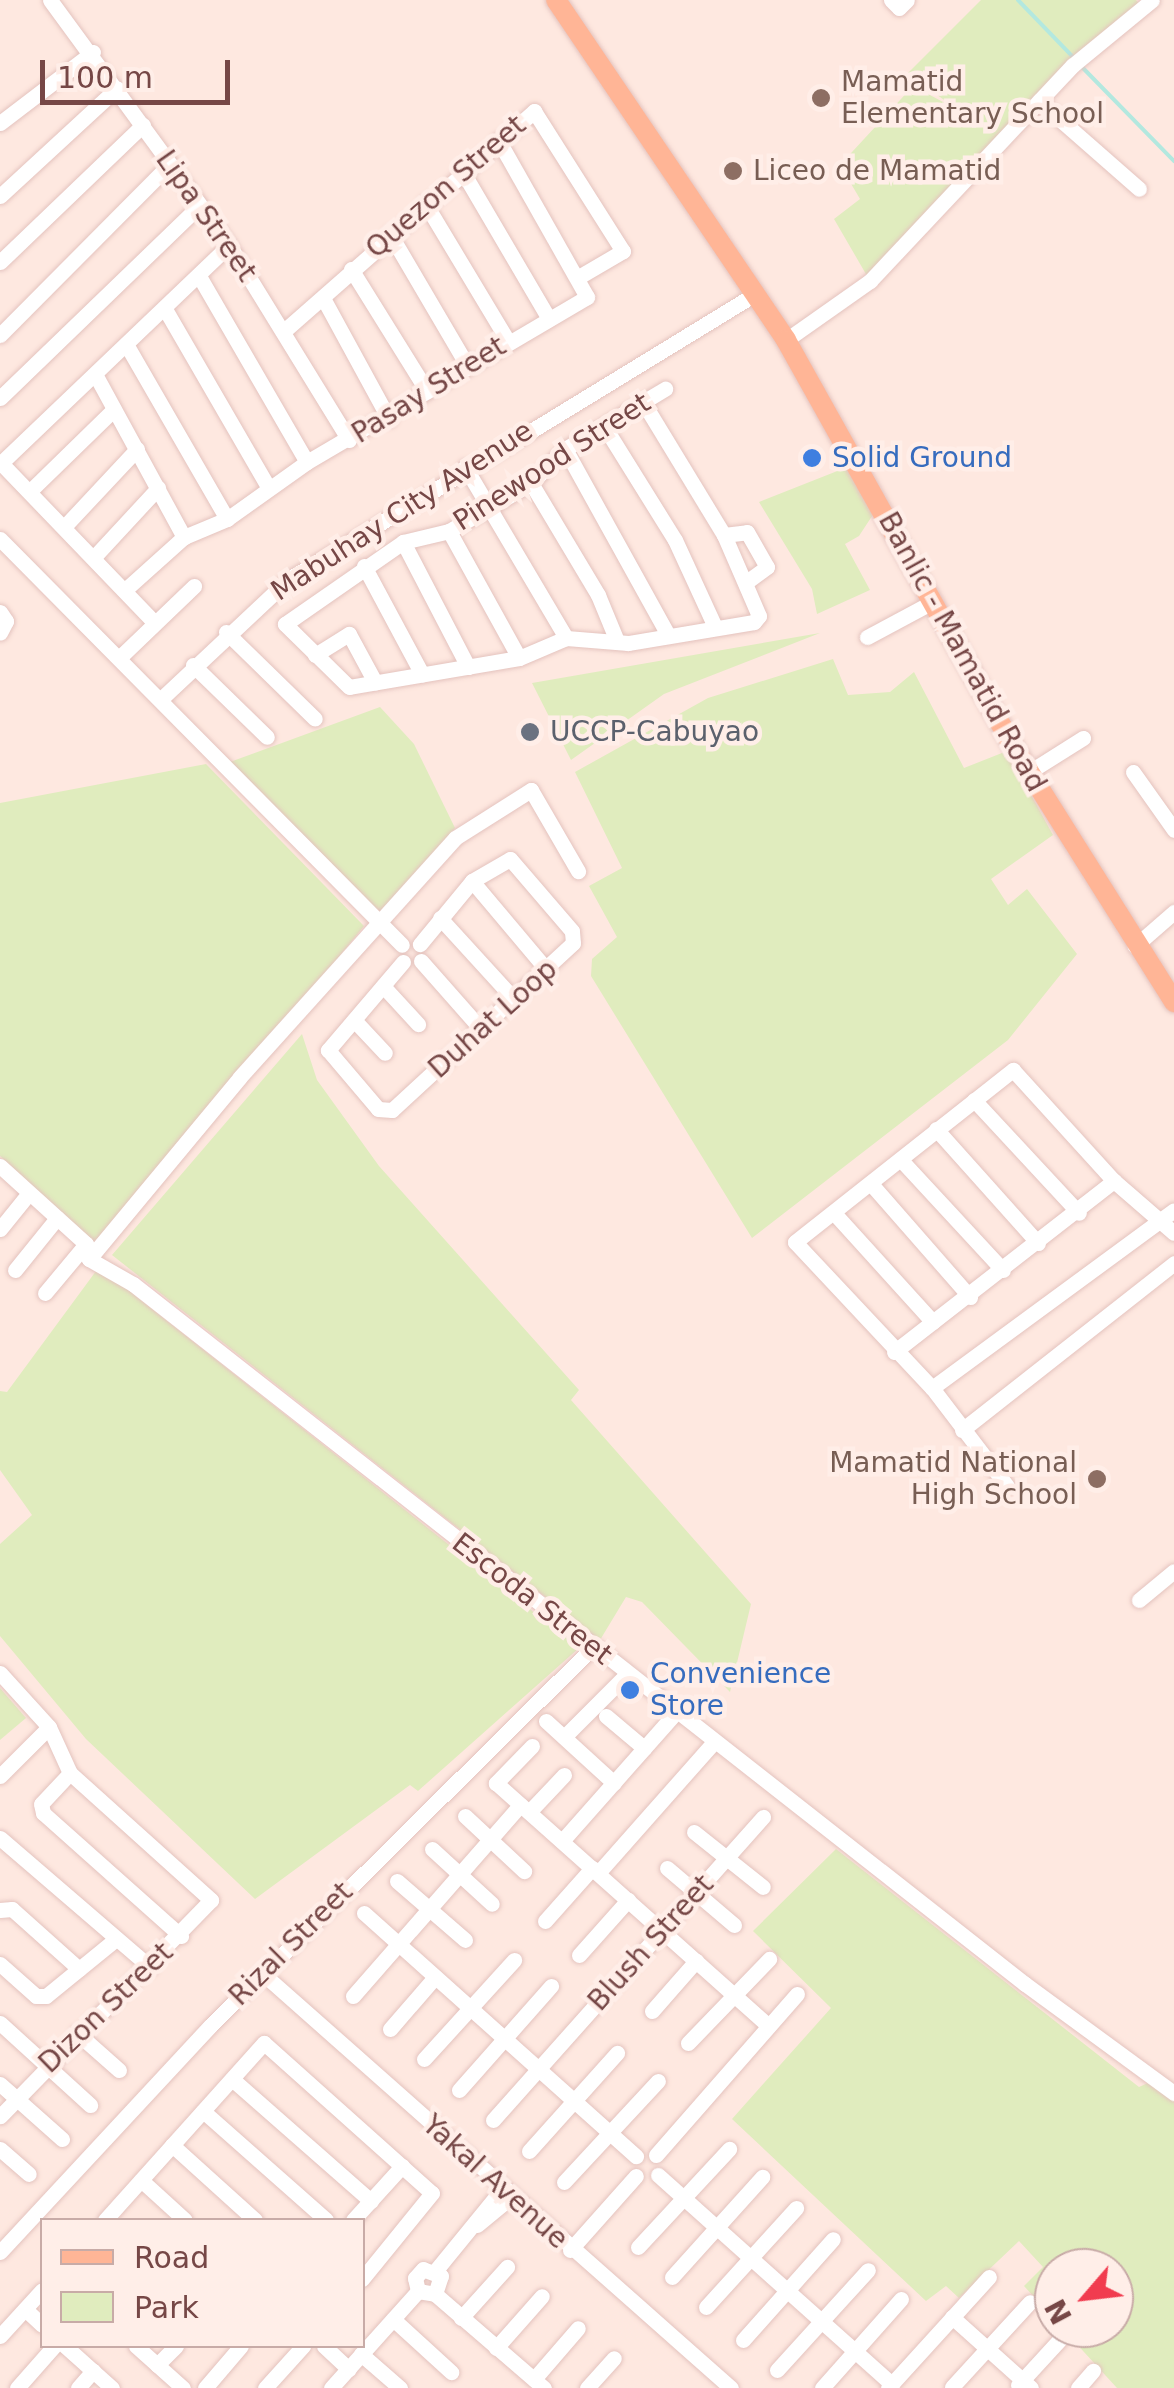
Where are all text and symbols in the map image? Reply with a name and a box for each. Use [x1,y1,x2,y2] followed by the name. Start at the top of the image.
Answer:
[45,40,235,102] scale bar
[57,60,153,95] text: 100 m
[841,65,1104,131] place label: Mamatid Elementary School
[810,87,832,109] marker: Mamatid Elementary School
[359,109,533,265] street label: Quezon Street
[149,144,263,288] street label: Lipa Street
[753,154,1001,188] place label: Liceo de Mamatid
[722,160,744,182] marker: Liceo de Mamatid
[346,329,512,451] street label: Pasay Street
[447,386,657,538] street label: Pinewood Street
[265,414,539,608] street label: Mabuhay City Avenue
[832,441,1012,475] place label: Solid Ground
[801,447,823,469] marker: Solid Ground
[871,506,1053,798] street label: Banlic - Mamatid Road
[550,715,759,749] place label: UCCP-Cabuyao
[519,721,541,743] marker: UCCP-Cabuyao
[422,953,564,1085] street label: Duhat Loop
[829,1446,1077,1512] place label: Mamatid National High School
[1086,1468,1108,1490] marker: Mamatid National High School
[445,1526,619,1672] street label: Escoda Street
[650,1657,831,1723] place label: Convenience Store
[619,1679,641,1701] marker: Convenience Store
[581,1868,721,2018] street label: Blush Street
[222,1875,360,2013] street label: Rizal Street
[32,1936,180,2080] street label: Dizon Street
[415,2108,575,2256] street label: Yakal Avenue
[40,2218,365,2348] legend
[134,2240,209,2275] text: Road
[1034,2248,1134,2348] north arrow
[134,2290,199,2325] text: Park
[1039,2293,1079,2329] text: N

